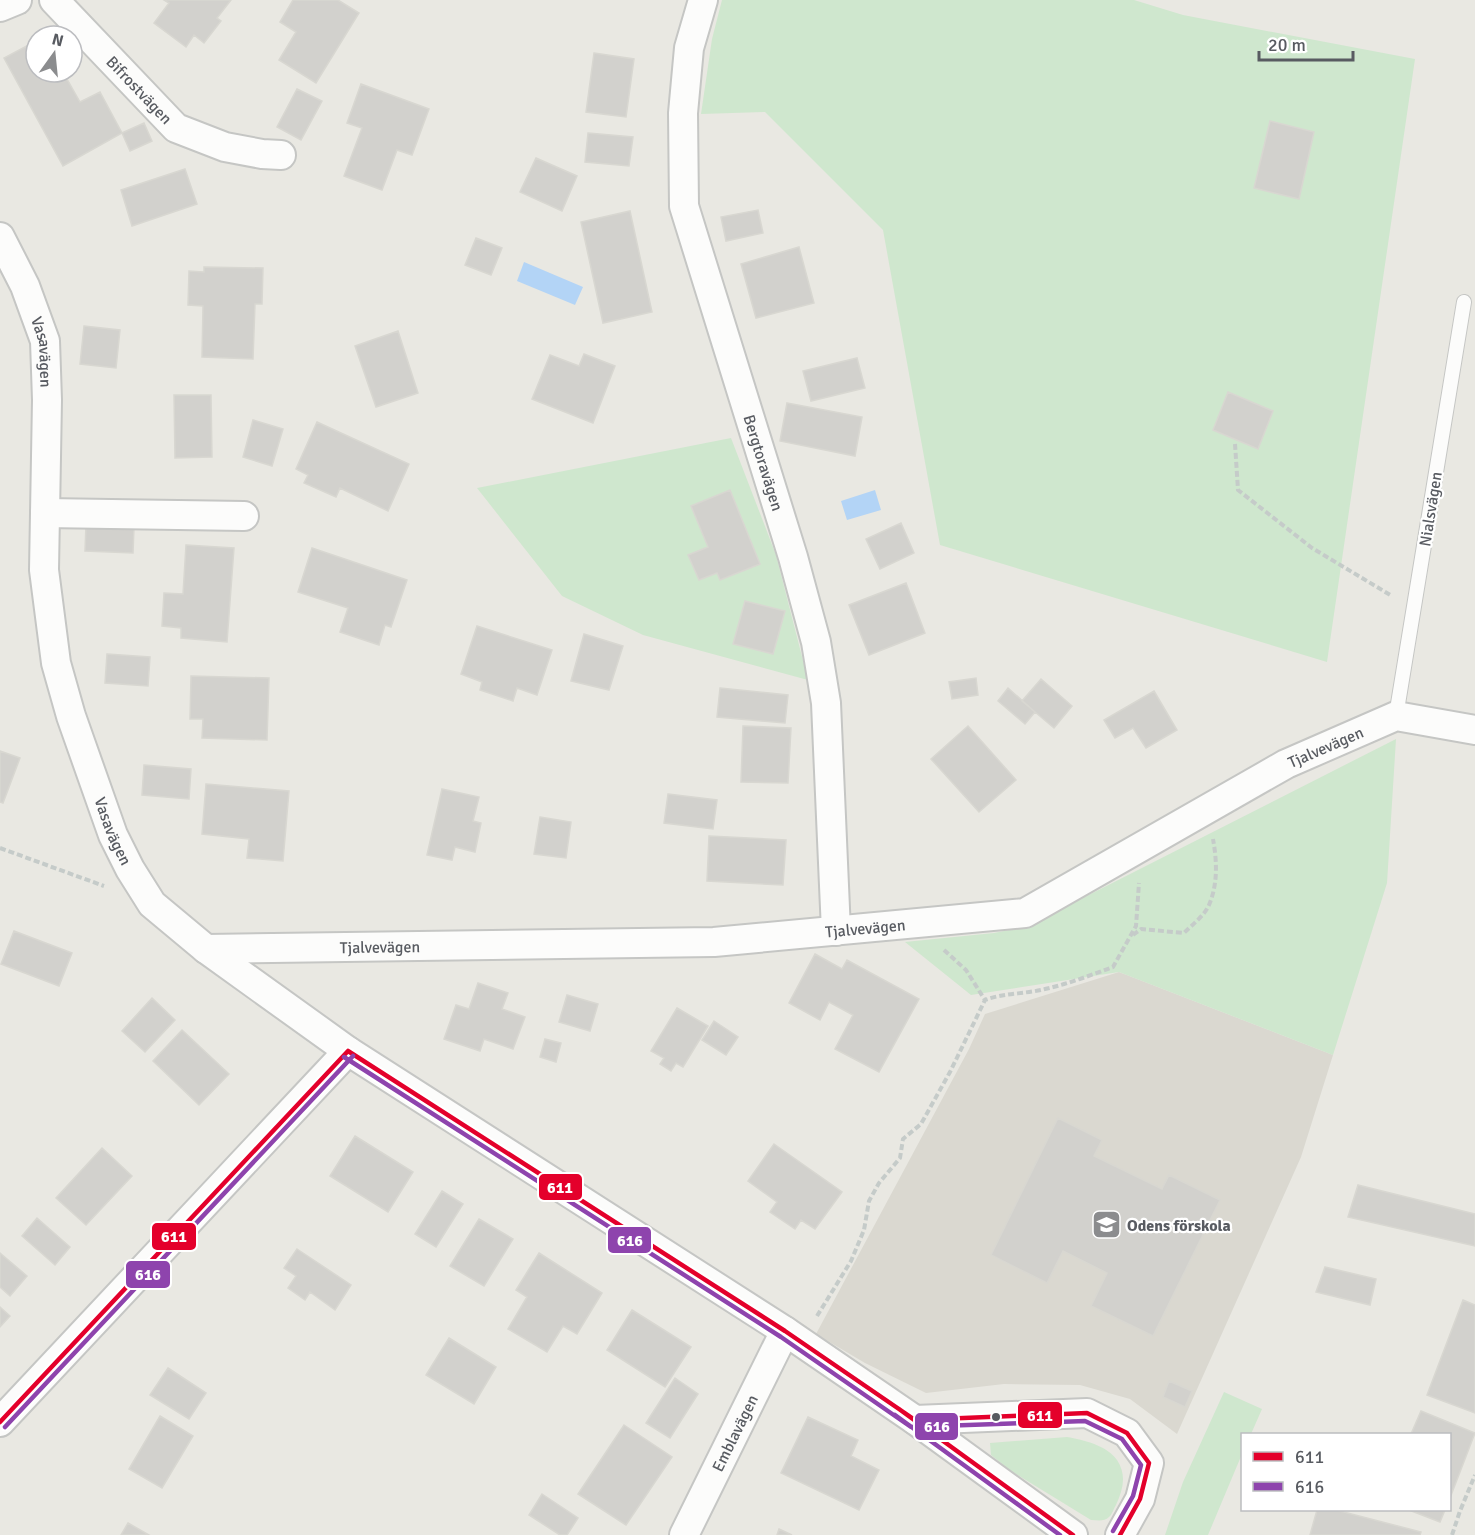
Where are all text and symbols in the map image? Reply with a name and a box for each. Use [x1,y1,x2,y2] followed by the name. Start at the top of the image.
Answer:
[24,24,84,84] north arrow
[1259,24,1354,62] scale bar
[50,29,66,52] text: N
[1268,34,1306,56] text: 20 m
[102,52,176,129] street label: Bifrostvägen
[26,314,56,388] street label: Vasavägen
[738,412,787,514] street label: Bergtoravägen
[1415,470,1447,548] street label: Nialsvägen
[1285,722,1367,773] street label: Tjalvevägen
[89,795,136,869] street label: Vasavägen
[824,915,906,943] street label: Tjalvevägen
[340,937,420,958] street label: Tjalvevägen
[538,1173,583,1201] line badge: 611
[547,1178,573,1198] text: 611
[1090,1209,1122,1241] school or university icon: Odens förskola
[1127,1216,1231,1236] place label: Odens förskola
[151,1222,197,1251] line badge: 611
[607,1226,652,1254] line badge: 616
[161,1227,187,1247] text: 611
[617,1231,643,1251] text: 616
[125,1260,171,1289] line badge: 616
[135,1265,161,1285] text: 616
[708,1391,763,1475] street label: Emblavägen
[1017,1401,1063,1429] line badge: 611
[1027,1406,1053,1426] text: 611
[990,1411,1002,1423] unlabelled marker
[914,1412,959,1441] line badge: 616
[924,1417,950,1437] text: 616
[1241,1433,1451,1511] legend
[1295,1446,1324,1468] text: 611
[1295,1476,1324,1498] text: 616

